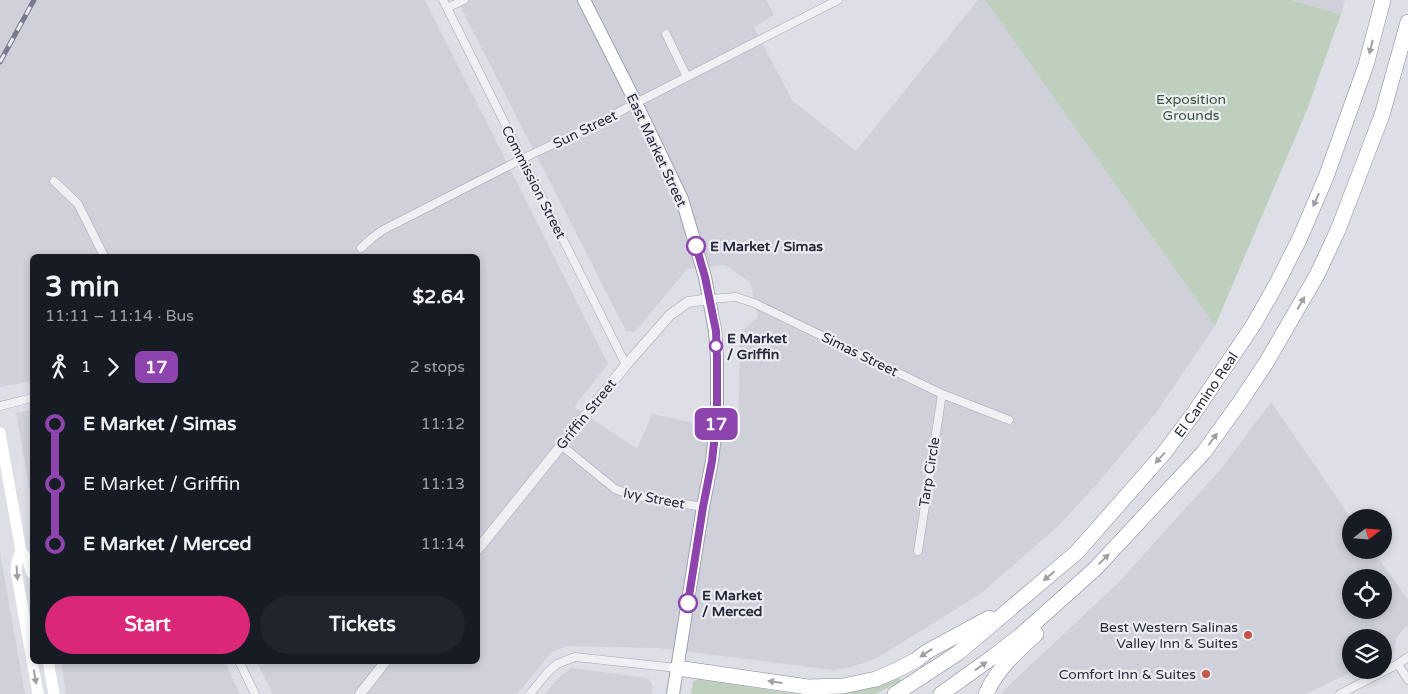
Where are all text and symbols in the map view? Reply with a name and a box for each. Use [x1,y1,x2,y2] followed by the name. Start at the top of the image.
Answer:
[1367,40,1375,55] one-way arrow
[623,91,691,210] street label: East Market Street
[1156,91,1226,124] park label: Exposition Grounds
[550,106,621,152] street label: Sun Street
[498,123,570,242] street label: Commission Street
[1312,193,1320,207] one-way arrow
[686,236,706,256] marker: E Market / Simas
[710,238,823,255] place label: E Market / Simas
[45,270,120,304] text: 3 min
[413,286,465,308] text: $2.64
[1296,296,1305,309] one-way arrow
[45,306,194,326] text: 11:11 – 11:14 · Bus
[819,329,901,381] street label: Simas Street
[727,330,788,363] place label: E Market / Griffin
[709,339,723,353] marker: E Market / Griffin
[1171,349,1242,441] street label: El Camino Real
[45,353,73,381] icon: walk
[99,353,127,381] icon: forward
[145,356,168,378] text: 17
[81,357,91,377] text: 1
[410,357,465,377] text: 2 stops
[553,375,620,453] street label: Griffin Street
[694,408,738,440] line badge: 17
[83,413,236,435] text: E Market / Simas
[705,413,727,435] text: 17
[421,414,465,434] text: 11:12
[1208,432,1218,446] one-way arrow
[916,436,943,508] street label: Tarp Circle
[1154,451,1165,464] one-way arrow
[83,473,240,495] text: E Market / Griffin
[421,474,465,494] text: 11:13
[622,484,687,513] street label: Ivy Street
[1342,509,1392,559] north arrow
[1342,509,1392,679] map controls
[83,533,252,555] text: E Market / Merced
[421,534,465,554] text: 11:14
[1098,554,1110,566] one-way arrow
[14,565,22,581] one-way arrow
[1342,569,1392,619] button: locate
[1043,570,1055,582] one-way arrow
[702,587,763,620] place label: E Market / Merced
[678,593,698,613] marker: E Market / Merced
[45,596,250,654] button: Start
[260,596,465,654] button: Tickets
[1099,619,1238,652] place label: Best Western Salinas Valley Inn & Suites
[1242,629,1254,641] marker: Best Western Salinas Valley Inn & Suites
[1342,629,1392,679] button: layers
[920,649,933,658] one-way arrow
[974,660,987,671] one-way arrow
[1059,666,1196,683] place label: Comfort Inn & Suites
[1200,668,1212,680] marker: Comfort Inn & Suites
[31,669,39,685] one-way arrow
[767,678,783,686] one-way arrow

